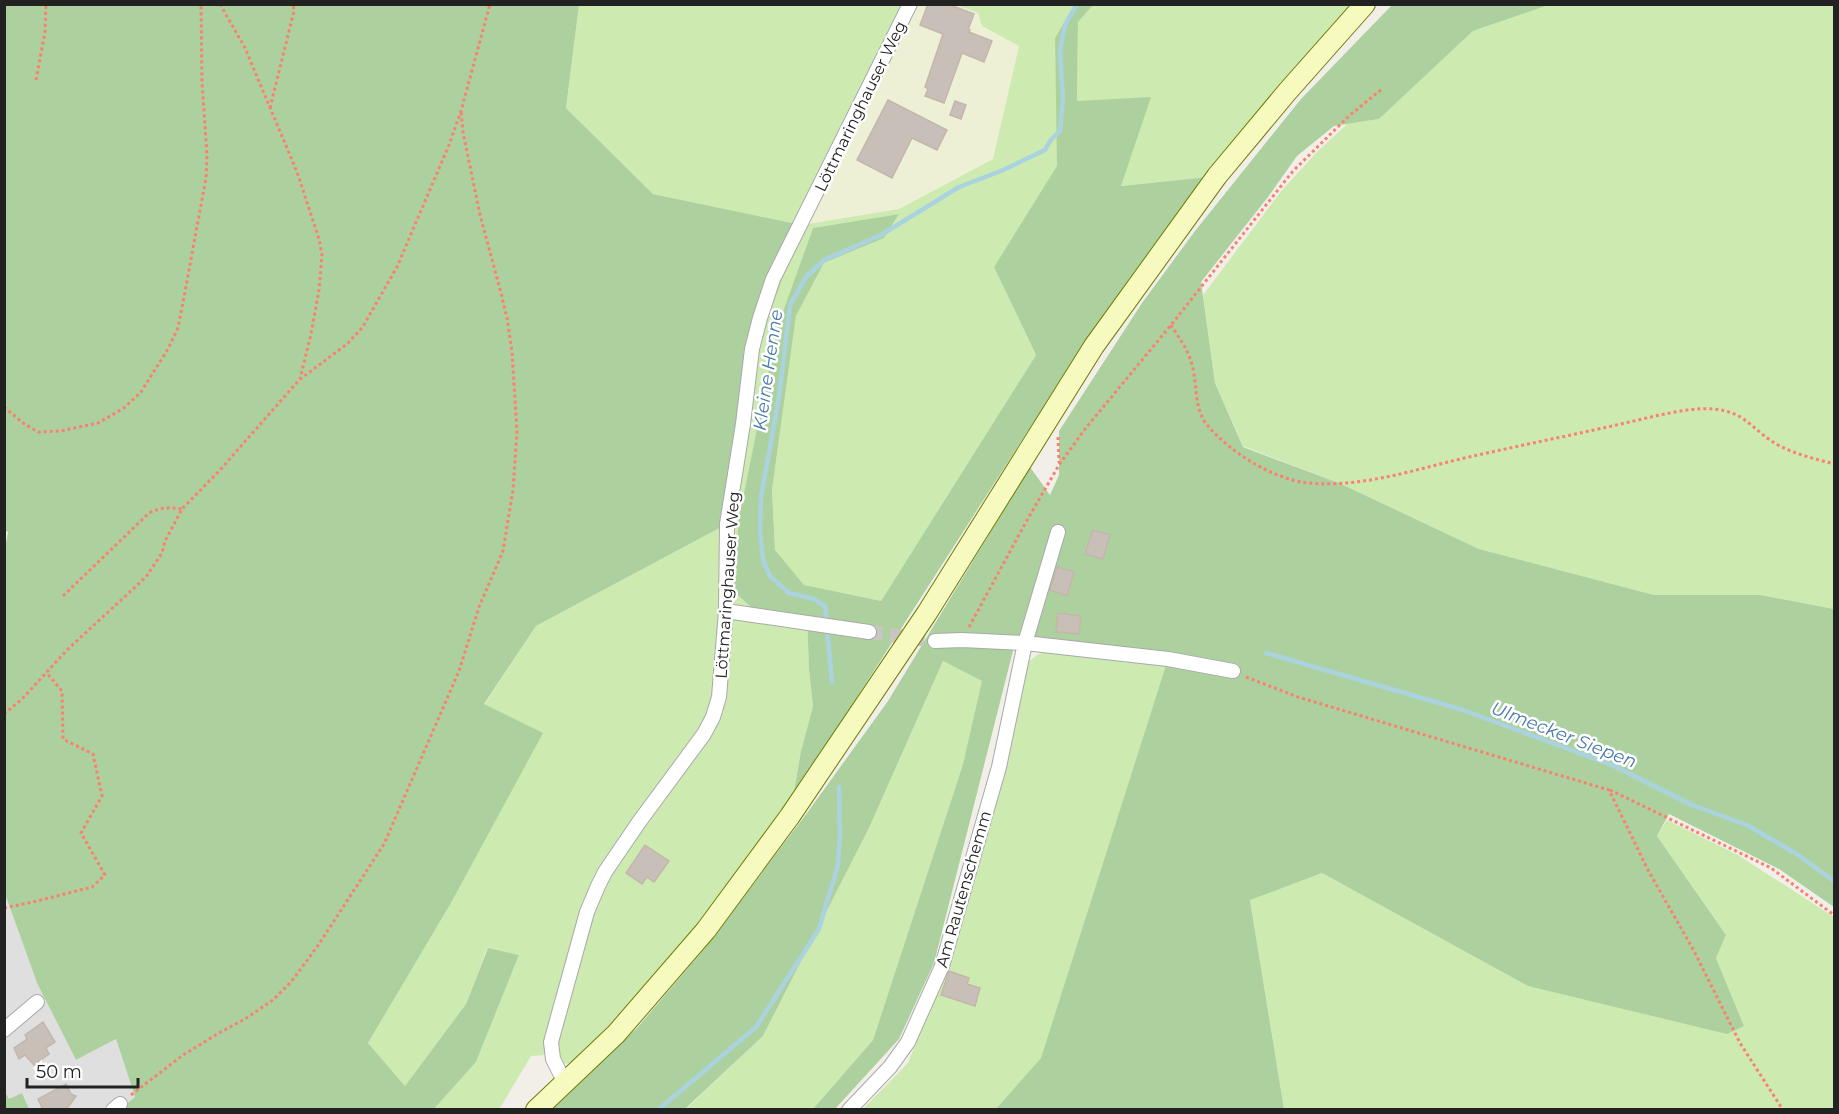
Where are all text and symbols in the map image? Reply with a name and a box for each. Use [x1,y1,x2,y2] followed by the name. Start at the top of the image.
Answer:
[811,18,910,195] street label: Löttmaringhauser Weg
[749,308,787,432] water label: Kleine Henne
[711,491,744,679] street label: Löttmaringhauser Weg
[1488,697,1640,773] water label: Ulmecker Siepen
[932,809,995,970] street label: Am Rautenschemm
[27,1051,138,1089] scale bar
[36,1061,82,1083] text: 50 m

